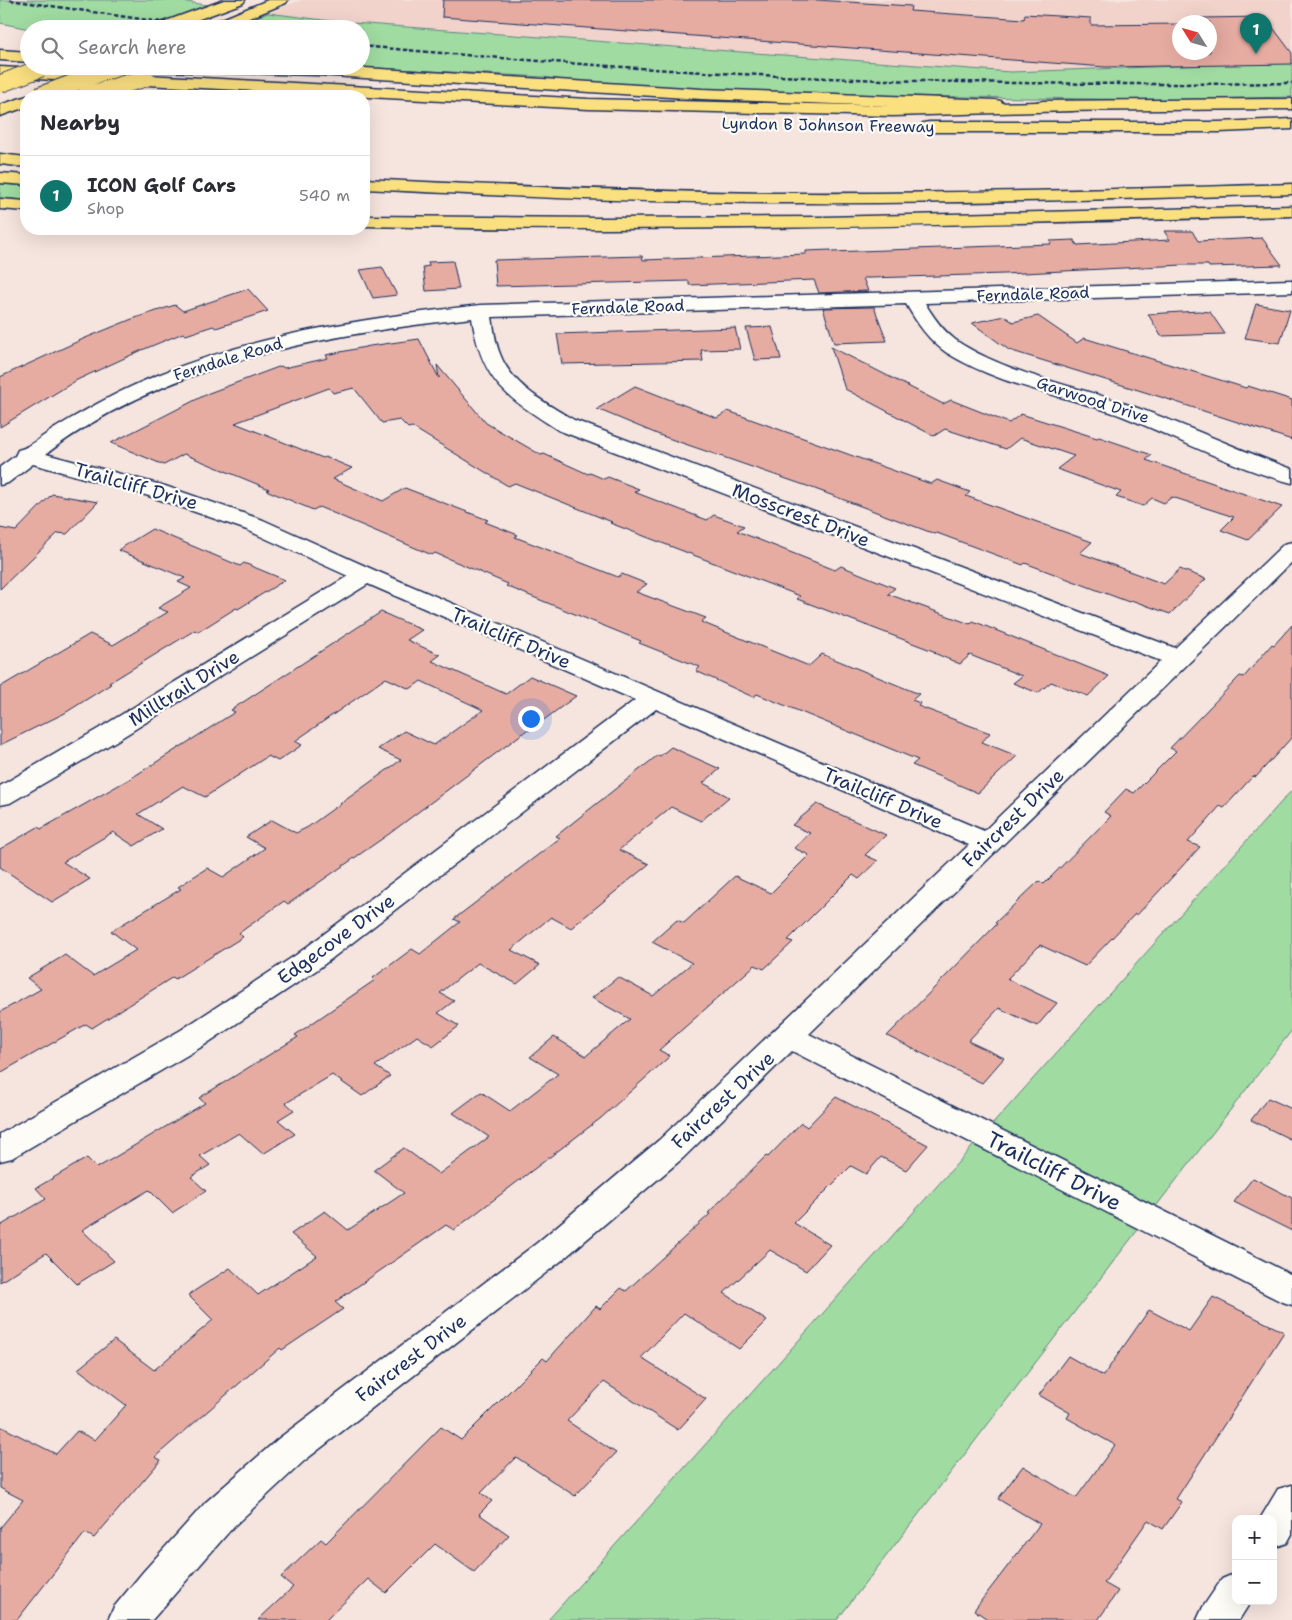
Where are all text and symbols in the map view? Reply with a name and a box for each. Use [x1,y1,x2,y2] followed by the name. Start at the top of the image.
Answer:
[1240,13,1272,54] pin: 1
[1172,15,1217,60] north arrow
[20,20,370,75] search box
[38,34,66,62] icon: search
[78,35,187,60] text: Search here
[40,109,120,137] text: Nearby
[721,113,935,137] street label: Lyndon B Johnson Freeway
[87,173,236,198] text: ICON Golf Cars
[52,185,60,206] text: 1
[299,185,350,206] text: 540 m
[87,198,124,219] text: Shop
[976,282,1090,306] street label: Ferndale Road
[571,295,685,319] street label: Ferndale Road
[171,332,285,386] street label: Ferndale Road
[1034,372,1152,428] street label: Garwood Drive
[71,456,201,516] street label: Trailcliff Drive
[729,477,873,553] street label: Mosscrest Drive
[447,602,575,674] street label: Trailcliff Drive
[124,644,244,732] street label: Milltrail Drive
[518,706,544,732] your location
[819,762,947,834] street label: Trailcliff Drive
[957,763,1069,873] street label: Faircrest Drive
[272,888,400,990] street label: Edgecove Drive
[666,1046,780,1154] street label: Faircrest Drive
[982,1125,1126,1217] street label: Trailcliff Drive
[351,1308,471,1408] street label: Faircrest Drive
[1232,1515,1277,1605] map controls
[1232,1515,1277,1560] button: +
[1232,1560,1277,1605] button: −

